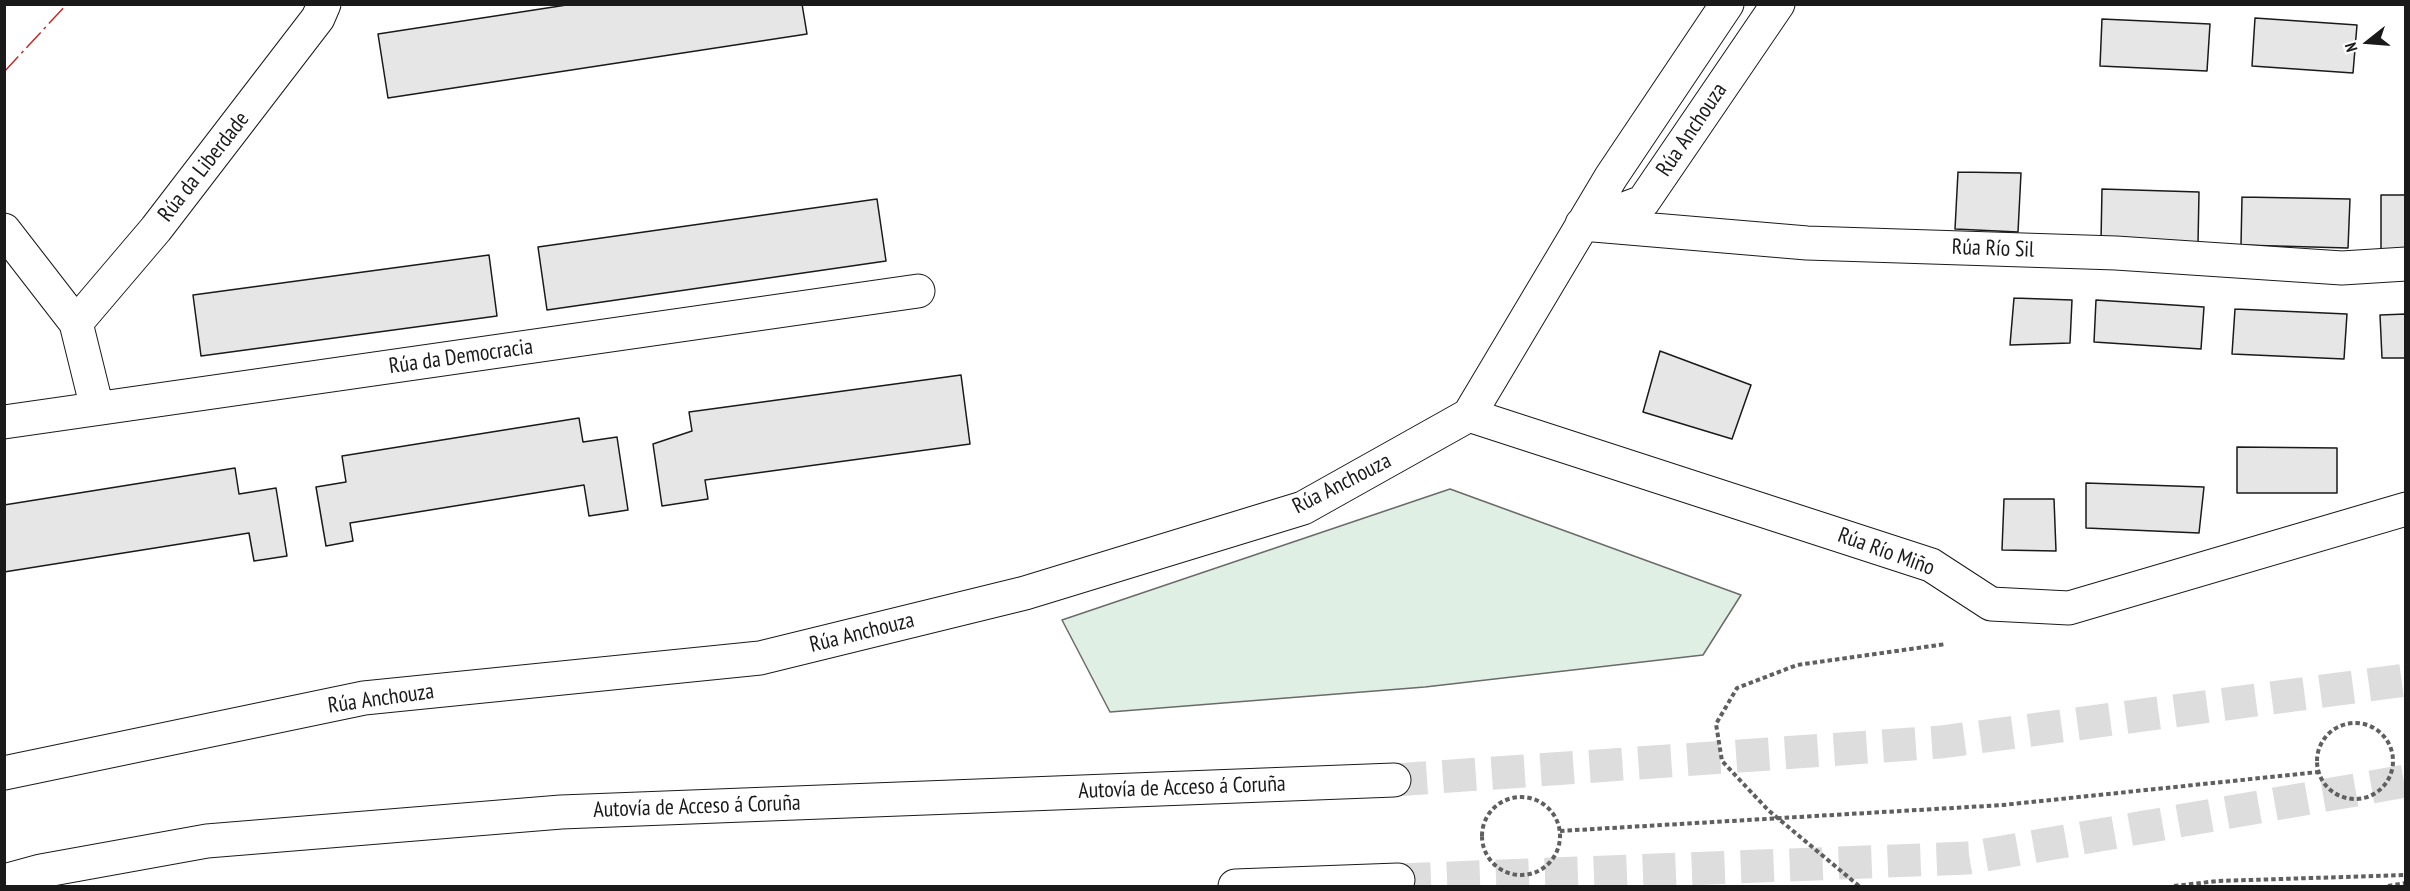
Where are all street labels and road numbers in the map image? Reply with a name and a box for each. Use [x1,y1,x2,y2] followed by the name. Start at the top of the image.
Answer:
[1651,78,1733,182] street label: Rúa Anchouza
[153,107,255,227] street label: Rúa da Liberdade
[1951,234,2035,264] street label: Rúa Río Sil
[387,334,535,380] street label: Rúa da Democracia
[1288,448,1396,520] street label: Rúa Anchouza
[1834,522,1938,582] street label: Rúa Río Miño
[807,607,917,659] street label: Rúa Anchouza
[326,678,436,720] street label: Rúa Anchouza
[1078,771,1286,805] street label: Autovía de Acceso á Coruña
[593,790,801,824] street label: Autovía de Acceso á Coruña

